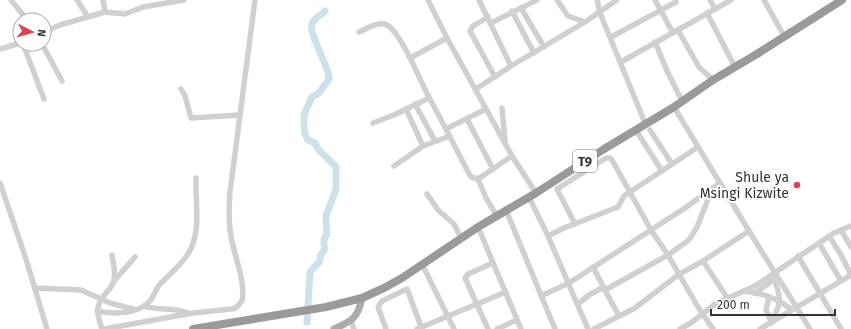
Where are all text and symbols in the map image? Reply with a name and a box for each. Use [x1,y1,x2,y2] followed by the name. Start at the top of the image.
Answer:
[12,12,52,52] north arrow
[35,29,48,37] text: N
[573,150,597,172] road number: T9
[700,169,789,202] place label: Shule ya Msingi Kizwite
[792,180,802,190] marker: Shule ya Msingi Kizwite
[711,291,835,317] scale bar
[717,298,750,312] text: 200 m

